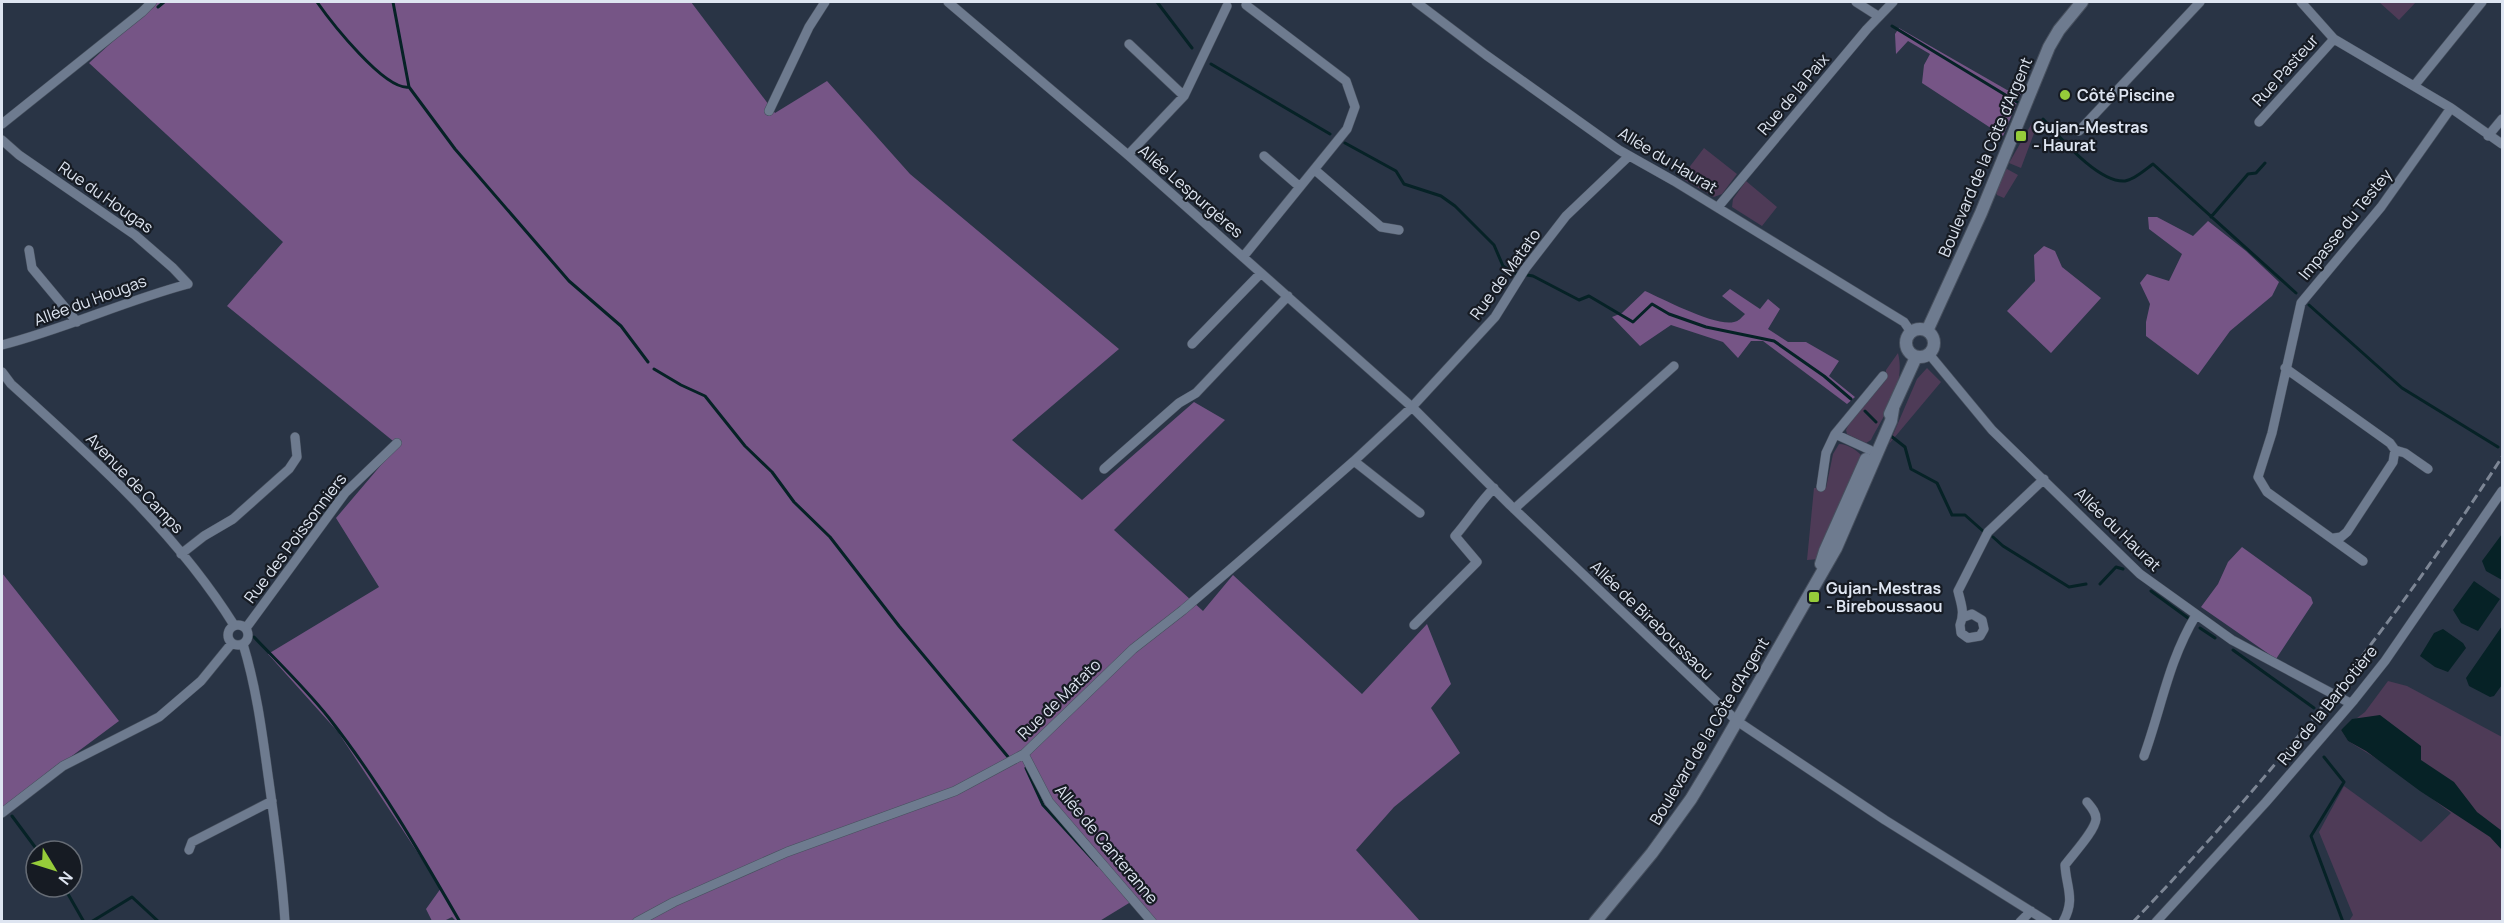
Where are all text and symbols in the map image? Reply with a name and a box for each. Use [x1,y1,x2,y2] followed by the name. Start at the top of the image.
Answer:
[2247,29,2323,111] street label: Rue Pasteur
[1752,48,1834,140] street label: Rue de la Paix
[1933,54,2037,260] street label: Boulevard de la Côte d'Argent
[2077,84,2175,106] place label: Côté Piscine
[2058,88,2072,102] marker: Côté Piscine
[2033,116,2149,156] place label: Gujan-Mestras - Haurat
[1614,122,1722,198] street label: Allée du Haurat
[2014,129,2028,143] marker: Gujan-Mestras - Haurat
[1134,139,1248,243] street label: Allée Lespurgères
[54,156,158,238] street label: Rue du Hougas
[2293,163,2397,284] street label: Impasse du Testey
[1465,224,1545,324] street label: Rue de Matato
[31,269,149,331] street label: Allée du Hougas
[81,428,189,538] street label: Avenue de Camps
[239,468,351,608] street label: Rue des Poissonniers
[2070,482,2166,576] street label: Allée du Haurat
[1586,555,1718,685] street label: Allée de Bireboussaou
[1826,577,1943,617] place label: Gujan-Mestras - Bireboussaou
[1807,590,1821,604] marker: Gujan-Mestras - Bireboussaou
[1644,633,1774,829] street label: Boulevard de la Côte d'Argent
[2272,641,2382,769] street label: Rue de la Barbotière
[1013,654,1105,744] street label: Rue de Matato
[1051,780,1163,908] street label: Allée de Canteranne
[24,839,84,899] north arrow
[54,867,78,890] text: N

